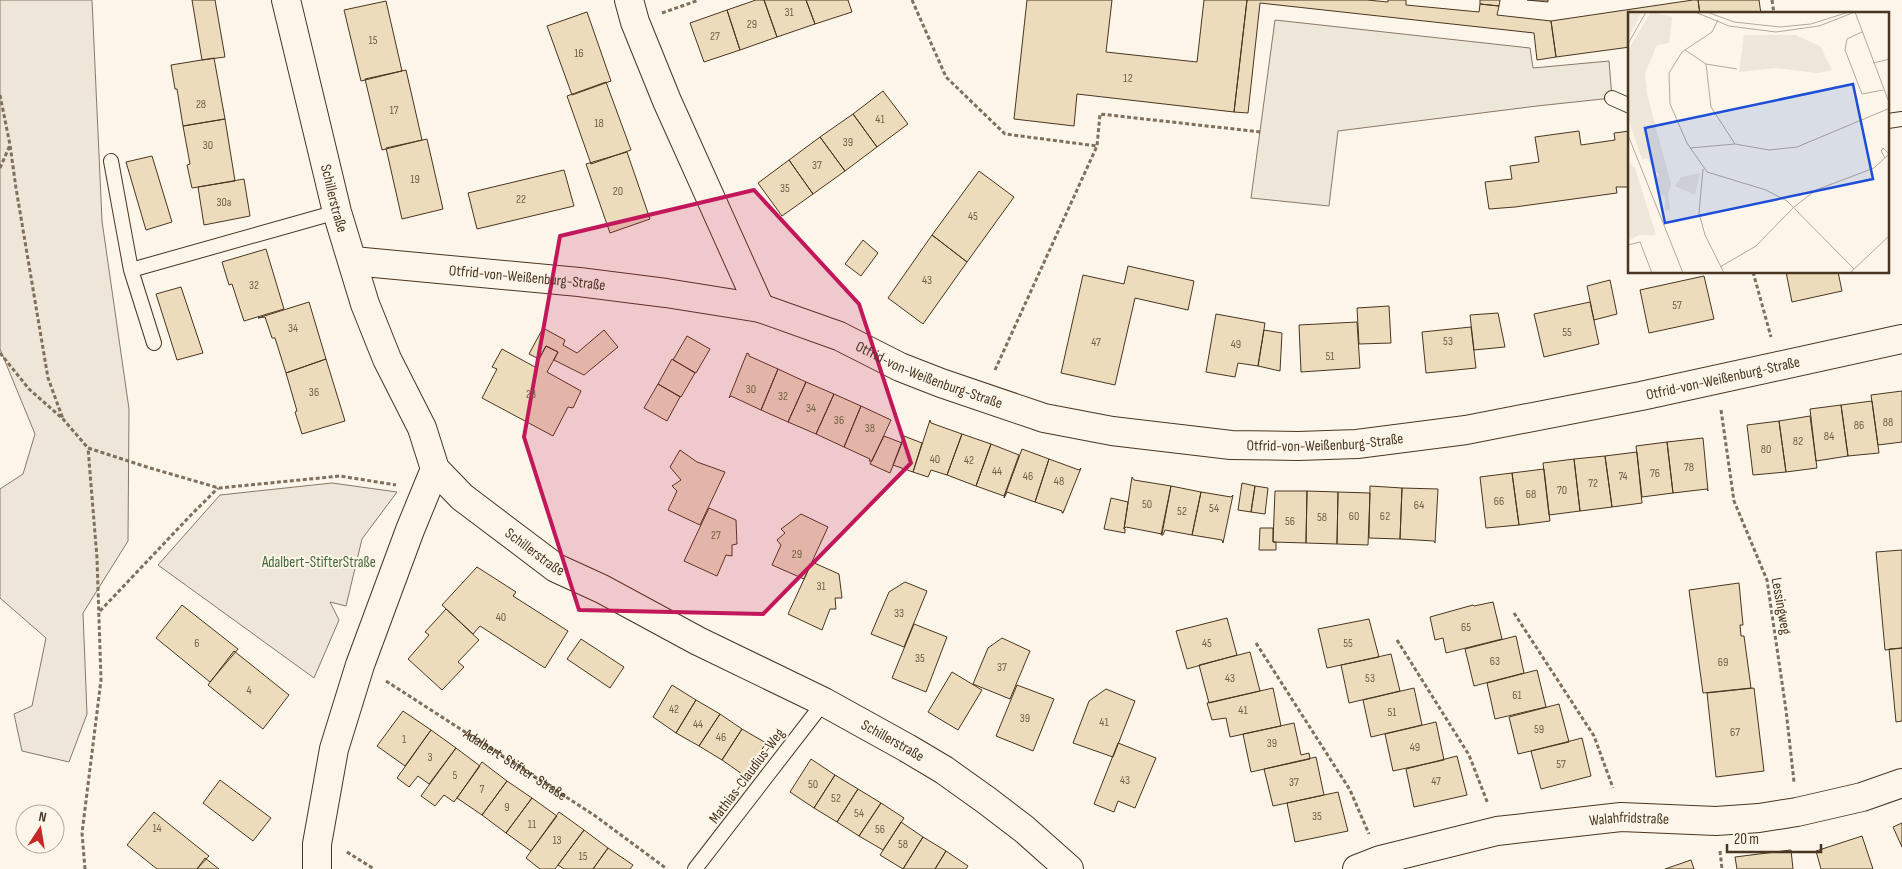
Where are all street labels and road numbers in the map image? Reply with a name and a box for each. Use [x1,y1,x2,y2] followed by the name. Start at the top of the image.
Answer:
[316,162,352,235] street label: Schillerstraße
[448,260,607,295] street label: Otfrid-von-Weißenburg-Straße
[852,337,1005,413] street label: Otfrid-von-Weißenburg-Straße
[1644,352,1802,404] street label: Otfrid-von-Weißenburg-Straße
[1246,429,1404,456] street label: Otfrid-von-Weißenburg-Straße
[501,523,567,580] street label: Schillerstraße
[1767,576,1795,636] street label: Lessingweg
[858,715,928,766] street label: Schillerstraße
[459,724,571,805] street label: Adalbert-Stifter-Straße
[705,725,789,827] street label: Mathias-Claudius-Weg
[1588,807,1669,830] street label: Walahfridstraße

